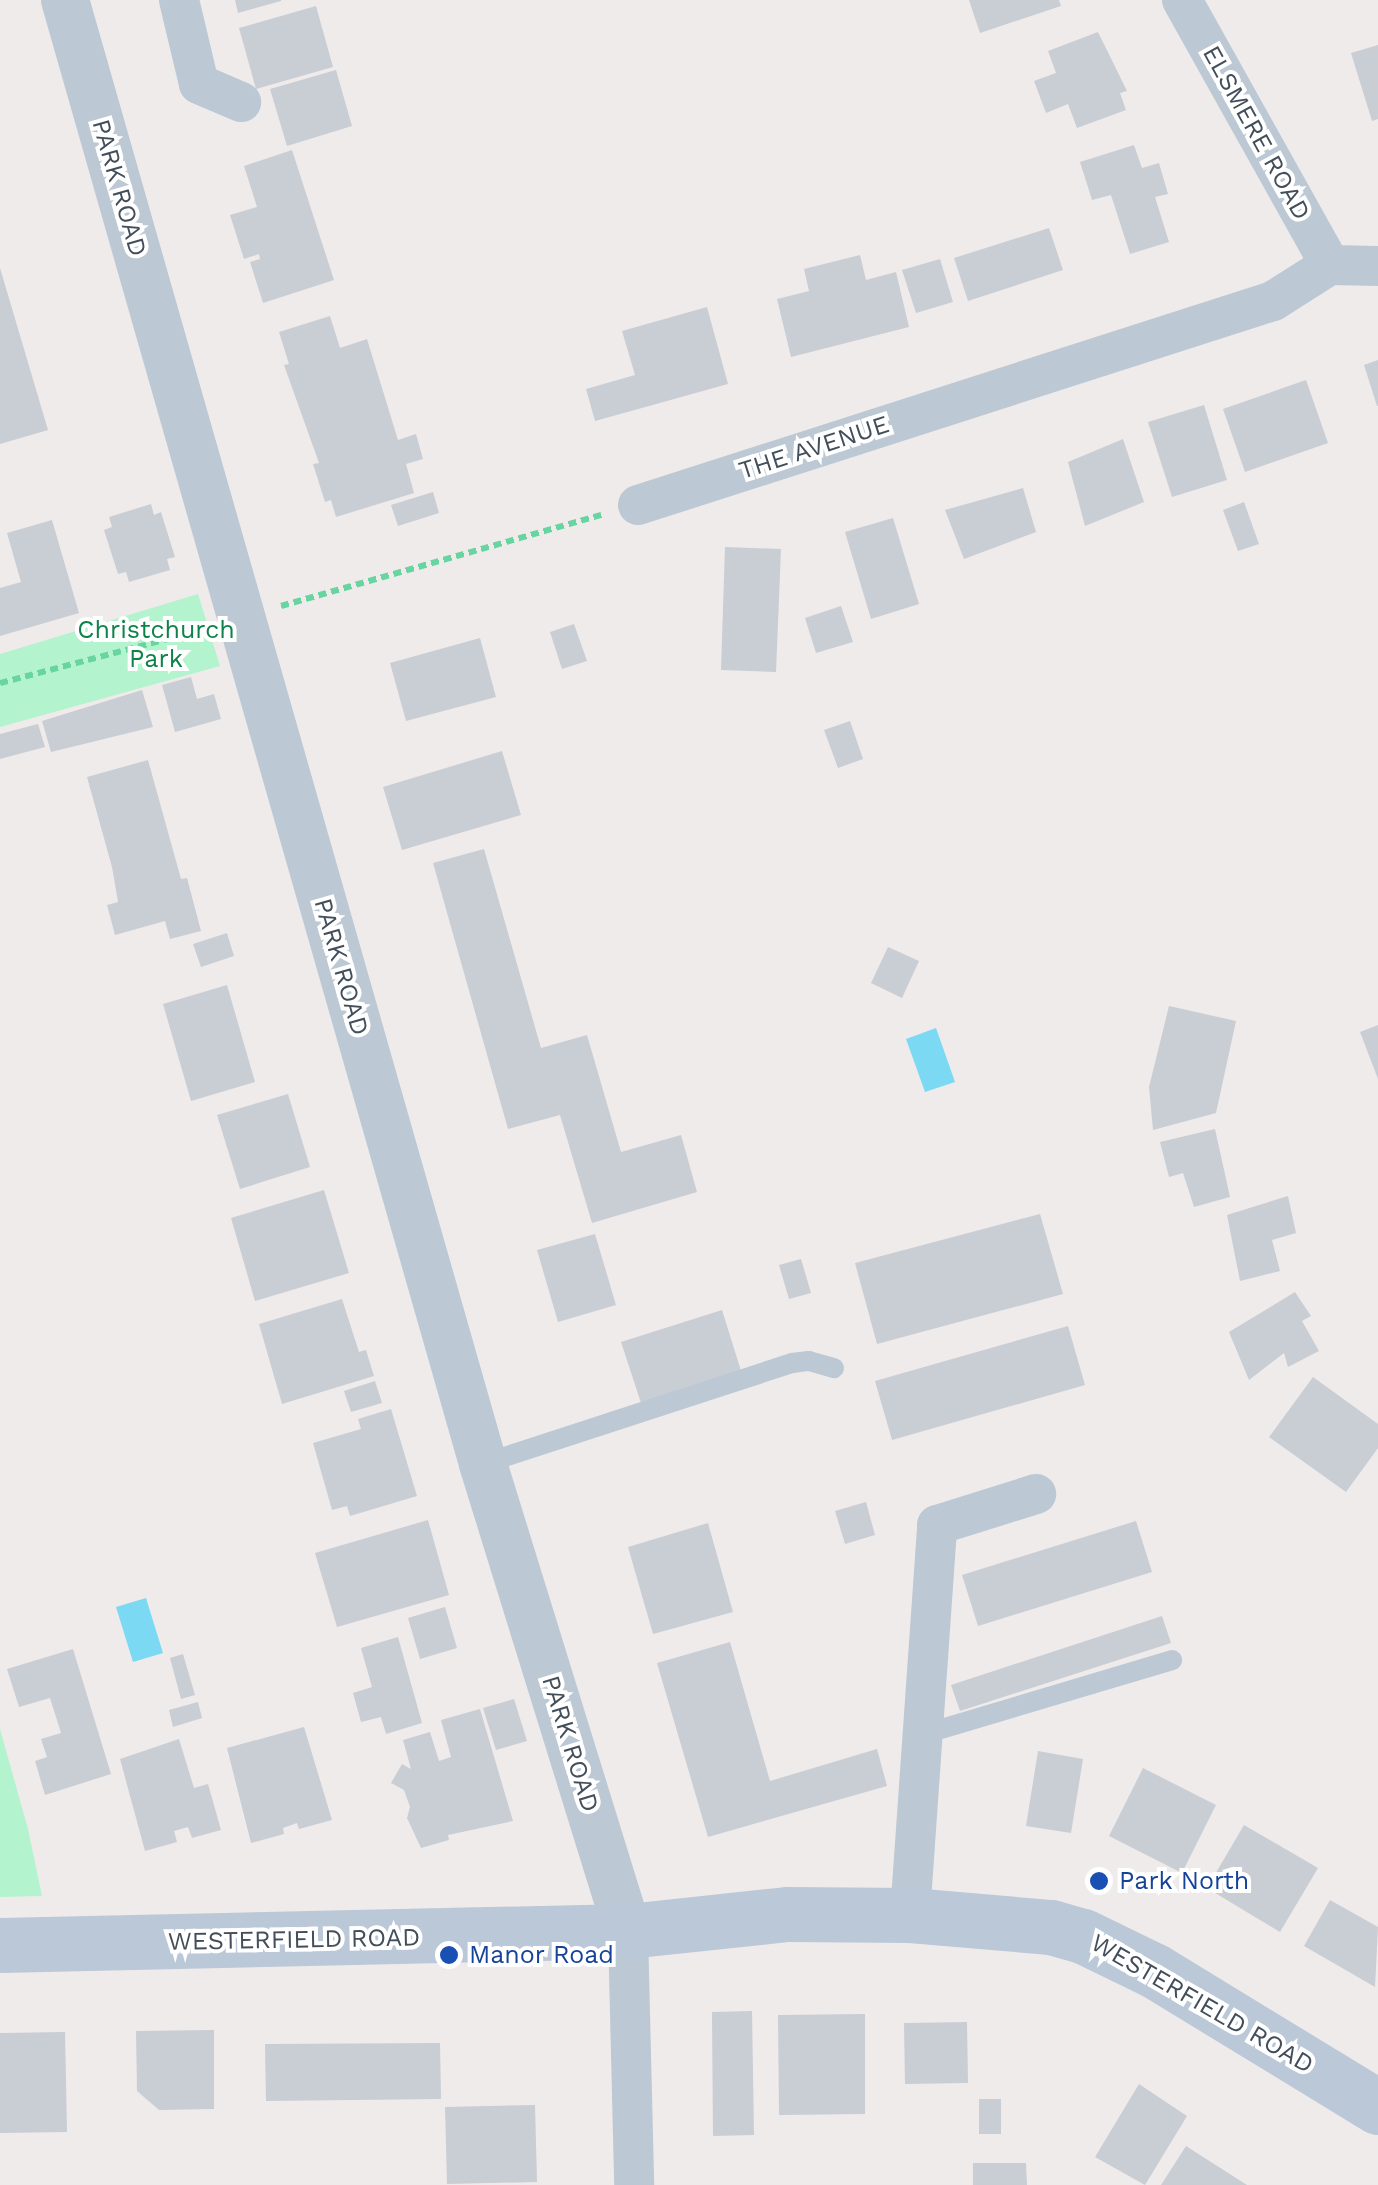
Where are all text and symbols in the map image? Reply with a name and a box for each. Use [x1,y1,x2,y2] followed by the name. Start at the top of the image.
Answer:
[1196,41,1316,225] street label: ELSMERE ROAD
[85,116,153,260] street label: PARK ROAD
[735,409,893,487] street label: THE AVENUE
[77,616,235,675] park label: Christchurch Park
[307,895,375,1039] street label: PARK ROAD
[535,1672,605,1816] street label: PARK ROAD
[1119,1866,1250,1896] place label: Park North
[1088,1870,1110,1892] marker: Park North
[168,1923,420,1957] street label: WESTERFIELD ROAD
[1085,1928,1319,2080] street label: WESTERFIELD ROAD
[469,1940,615,1970] place label: Manor Road
[438,1944,460,1966] marker: Manor Road

